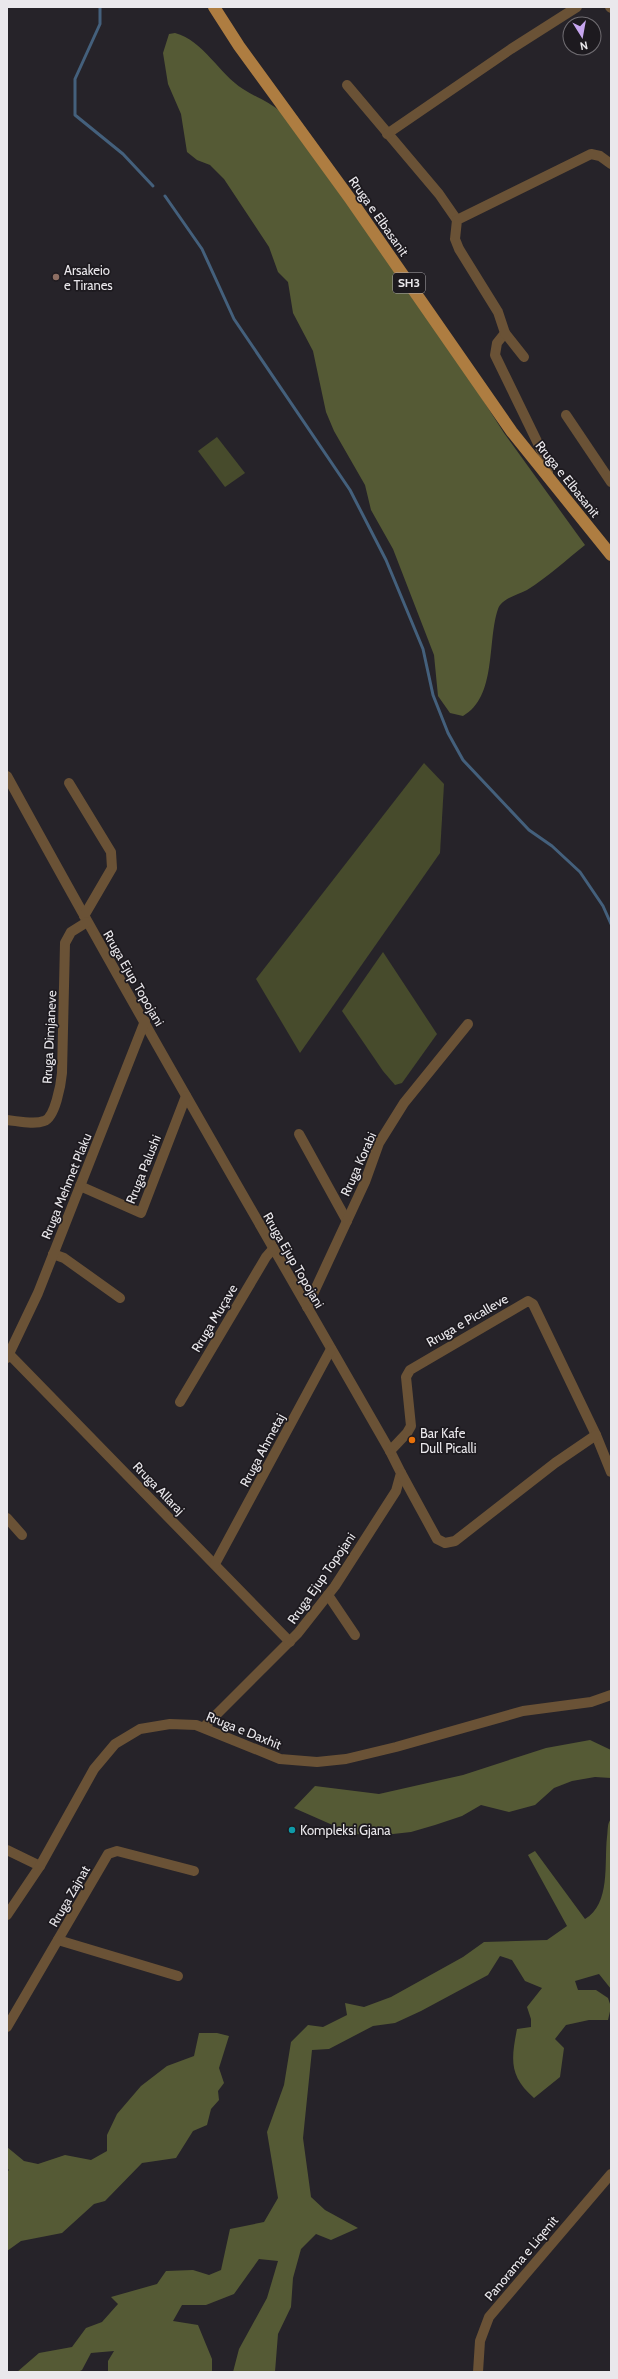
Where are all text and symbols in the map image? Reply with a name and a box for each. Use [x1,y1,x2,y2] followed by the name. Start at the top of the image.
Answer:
[562,16,602,56] north arrow
[579,38,589,53] text: N
[346,173,413,259] street label: Rruga e Elbasanit
[64,262,113,293] place label: Arsakeio e Tiranes
[51,272,61,282] marker: Arsakeio e Tiranes
[393,273,425,293] road number: SH3
[532,438,604,521] street label: Rruga e Elbasanit
[99,927,168,1029] street label: Rruga Ejup Topojani
[39,990,60,1084] street label: Rruga Dimjaneve
[337,1129,379,1199] street label: Rruga Korabi
[37,1130,95,1241] street label: Rruga Mehmet Plaku
[122,1132,164,1206] street label: Rruga Palushi
[259,1209,328,1311] street label: Rruga Ejup Topojani
[187,1281,241,1355] street label: Rruga Muçave
[423,1290,511,1350] street label: Rruga e Picalleve
[236,1411,289,1490] street label: Rruga Ahmetaj
[420,1425,476,1456] place label: Bar Kafe Dull Picalli
[407,1435,417,1445] marker: Bar Kafe Dull Picalli
[129,1458,188,1519] street label: Rruga Allaraj
[283,1529,359,1627] street label: Rruga Ejup Topojani
[204,1708,285,1753] street label: Rruga e Daxhit
[300,1822,391,1839] place label: Kompleksi Gjana
[287,1825,297,1835] marker: Kompleksi Gjana
[45,1862,94,1930] street label: Rruga Zajnat
[481,2212,562,2304] street label: Panorama e Liqenit

